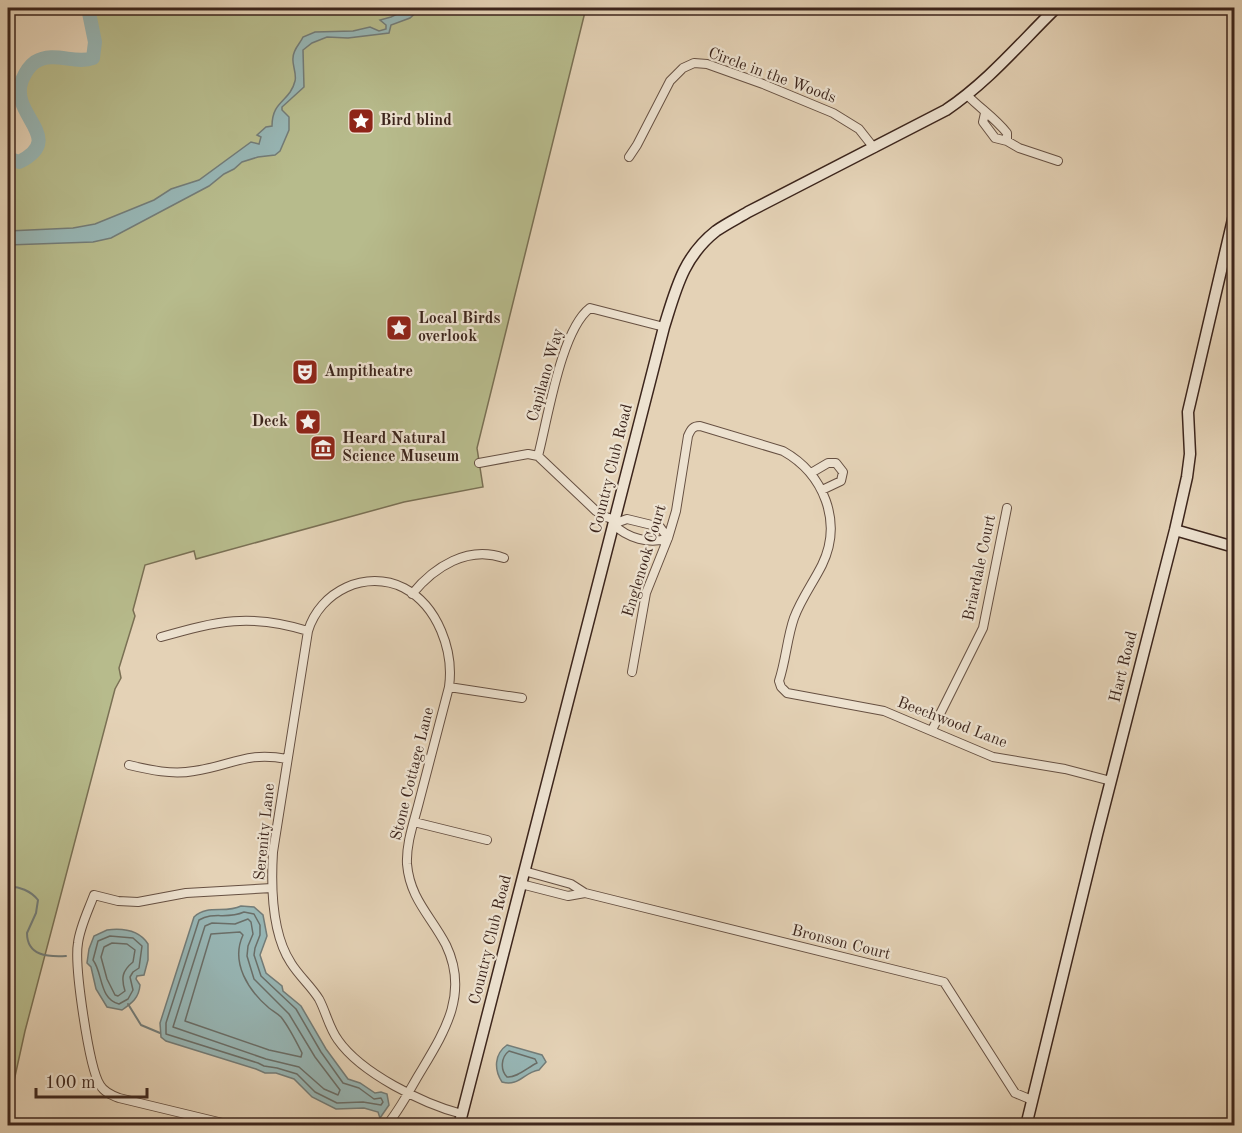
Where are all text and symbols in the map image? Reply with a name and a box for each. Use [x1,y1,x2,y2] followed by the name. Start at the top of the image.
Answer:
[706,45,838,107] street label: Circle in the Woods
[346,106,376,136] place icon: Bird blind
[380,113,452,129] place label: Bird blind
[418,311,500,345] place label: Local Birds overlook
[384,313,414,343] place icon: Local Birds overlook
[525,326,567,424] street label: Capilano Way
[290,357,320,387] theatre icon: Ampitheatre
[324,364,413,380] place label: Ampitheatre
[588,403,636,535] street label: Country Club Road
[293,407,323,437] place icon: Deck
[251,414,288,430] place label: Deck
[342,431,459,465] place label: Heard Natural Science Museum
[308,433,338,463] museum icon: Heard Natural Science Museum
[620,502,670,619] street label: Englenook Court
[961,513,999,623] street label: Briardale Court
[1107,630,1141,704] street label: Hart Road
[895,695,1009,751] street label: Beechwood Lane
[389,706,437,842] street label: Stone Cottage Lane
[252,783,278,881] street label: Serenity Lane
[467,874,515,1006] street label: Country Club Road
[790,923,893,963] street label: Bronson Court
[36,1061,147,1099] scale bar
[45,1074,96,1092] text: 100 m

